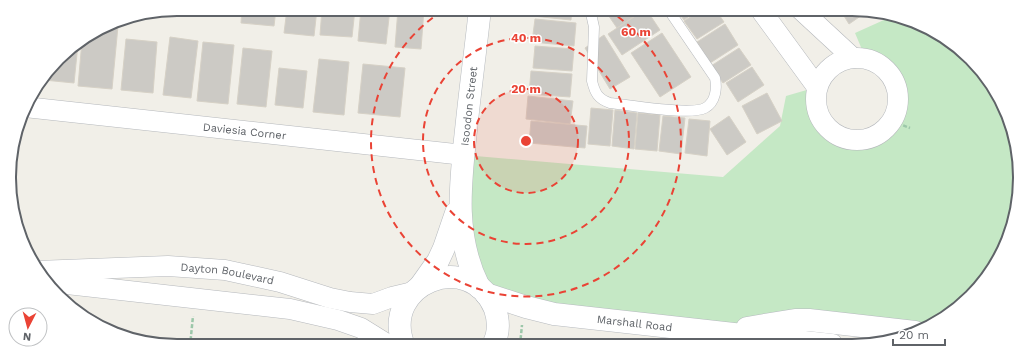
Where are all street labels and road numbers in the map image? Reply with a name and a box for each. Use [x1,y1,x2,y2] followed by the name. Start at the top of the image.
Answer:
[458,65,480,146] street label: Isoodon Street
[202,120,288,142] street label: Daviesia Corner
[180,260,275,287] street label: Dayton Boulevard
[596,312,673,334] street label: Marshall Road

